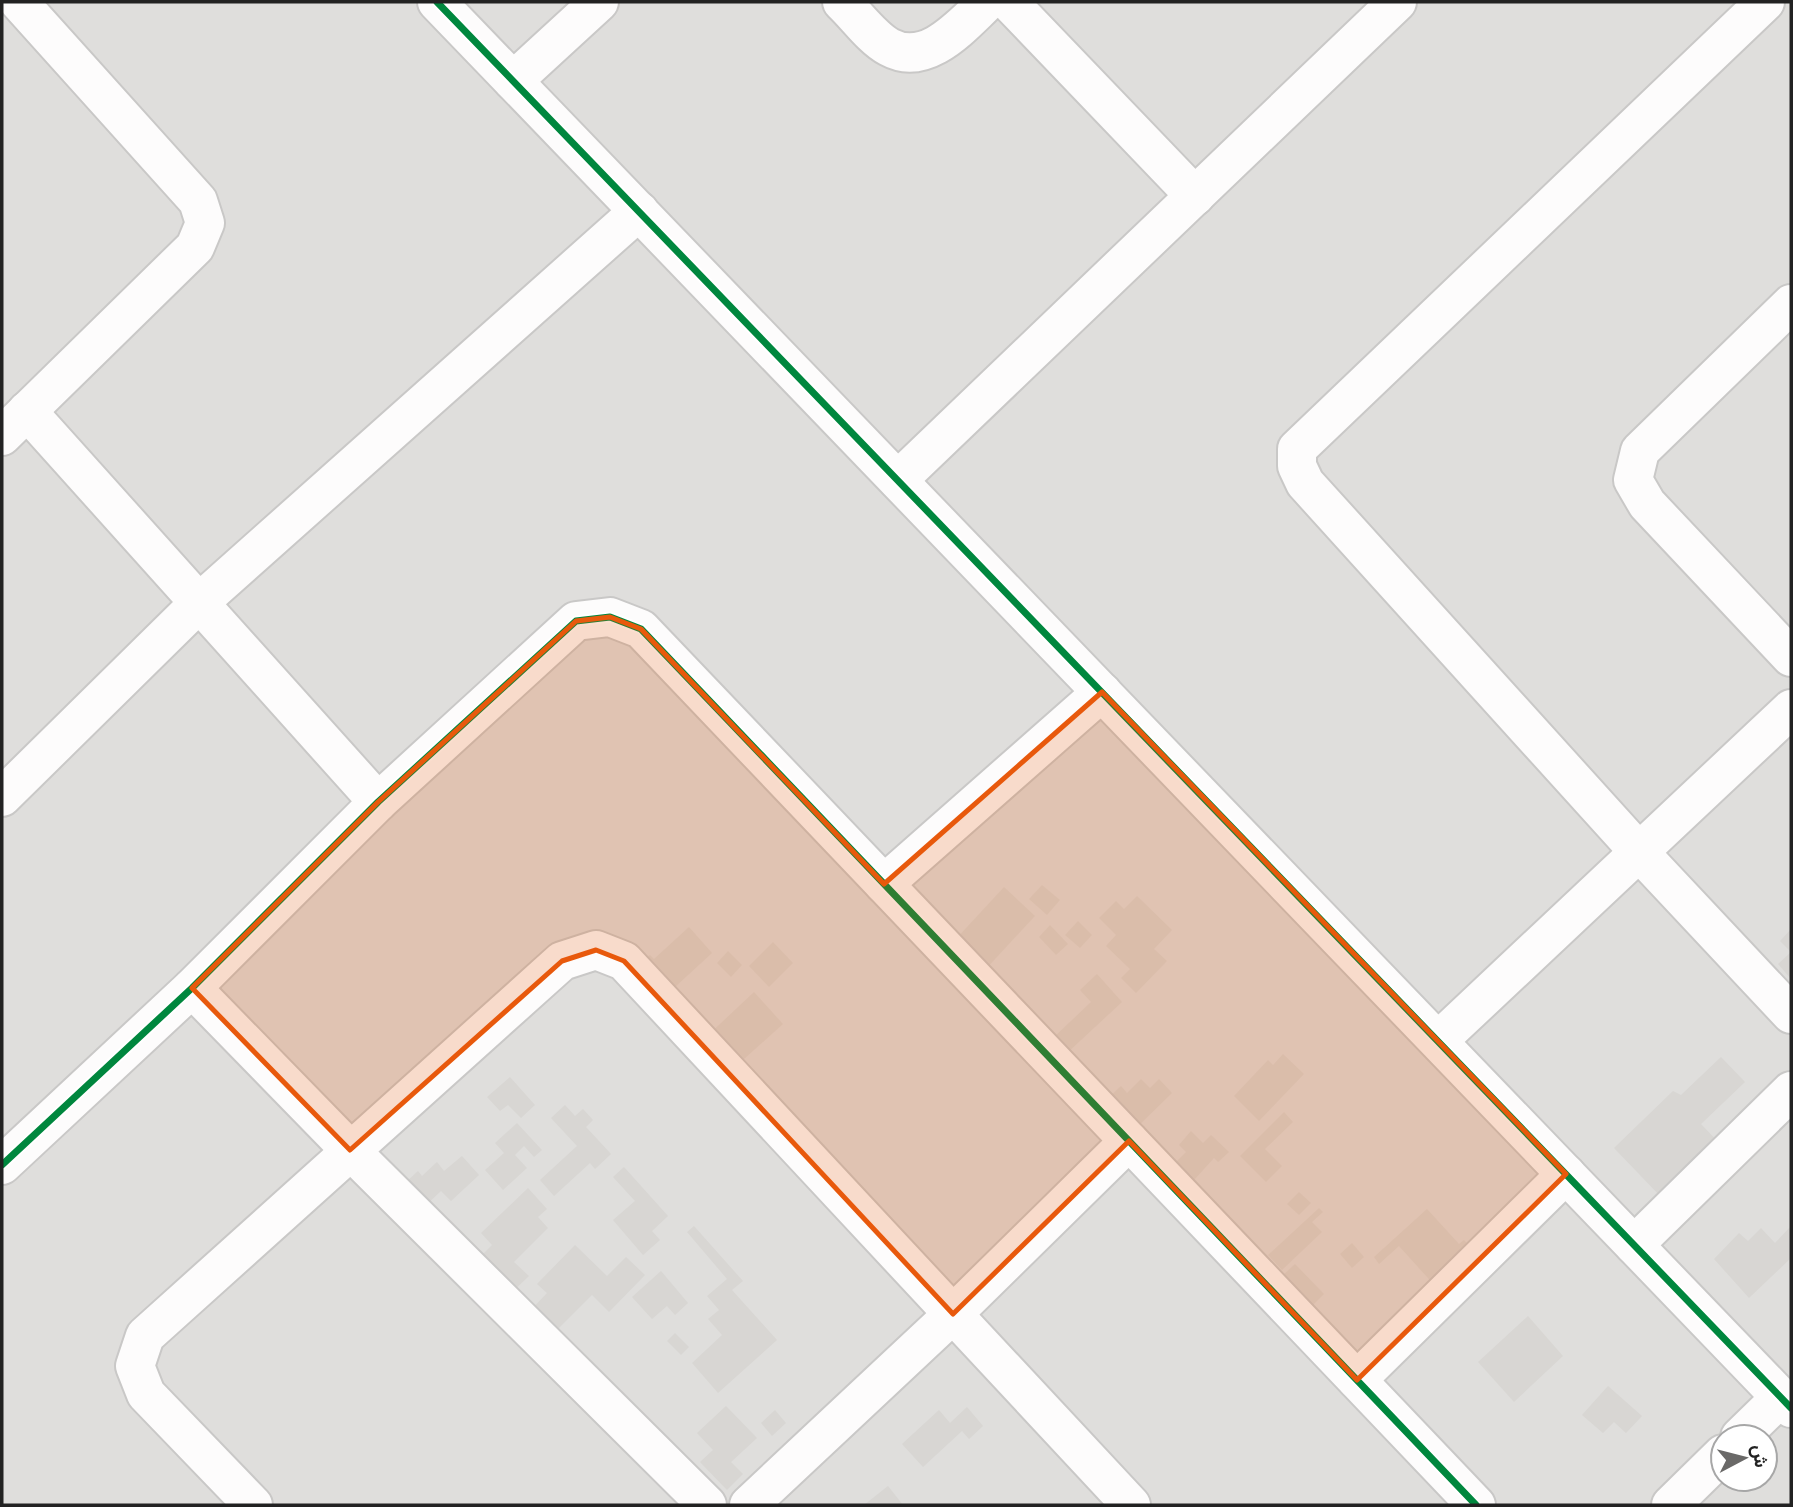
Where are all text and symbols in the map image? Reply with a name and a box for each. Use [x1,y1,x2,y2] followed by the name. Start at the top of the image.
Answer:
[1709,1423,1779,1493] north arrow
[1747,1443,1774,1469] text: ش

